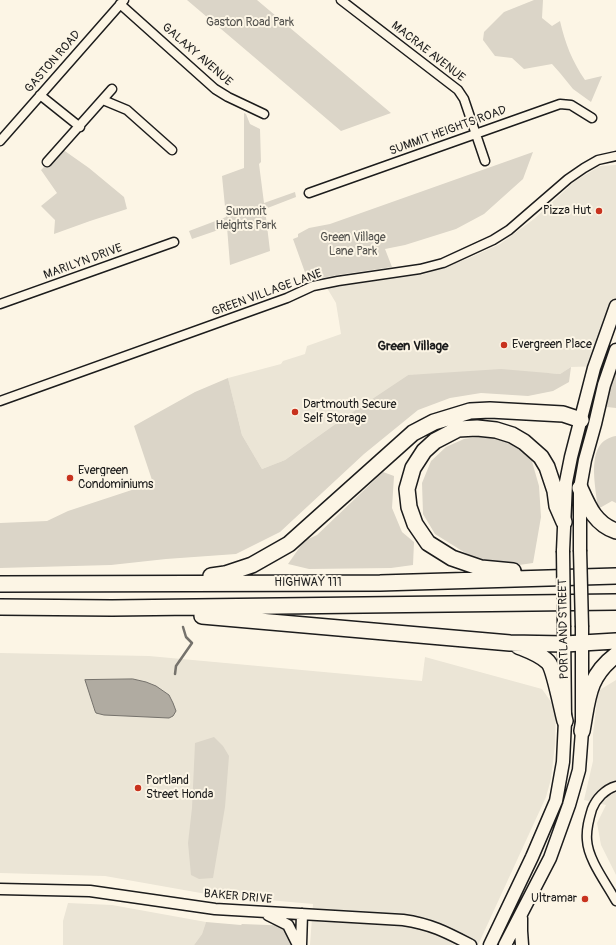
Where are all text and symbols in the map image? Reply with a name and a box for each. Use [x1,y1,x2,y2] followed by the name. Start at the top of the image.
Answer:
[206,16,294,30] park label: Gaston Road Park
[388,19,468,85] street label: MACRAE AVENUE
[159,20,235,90] street label: GALAXY AVENUE
[22,28,84,96] street label: GASTON ROAD
[387,103,509,159] street label: SUMMIT HEIGHTS ROAD
[543,204,591,218] place label: Pizza Hut
[216,205,276,233] park label: Summit Heights Park
[594,206,604,216] marker: Pizza Hut
[320,231,386,259] park label: Green Village Lane Park
[42,241,124,283] street label: MARILYN DRIVE
[210,266,324,320] street label: GREEN VILLAGE LANE
[512,338,592,352] place label: Evergreen Place
[377,339,449,355] district label: Green Village
[499,340,509,350] marker: Evergreen Place
[303,398,396,426] place label: Dartmouth Secure Self Storage
[290,407,300,417] marker: Dartmouth Secure Self Storage
[78,464,153,492] place label: Evergreen Condominiums
[65,473,75,483] marker: Evergreen Condominiums
[274,576,342,590] street label: HIGHWAY 111
[556,579,572,679] street label: PORTLAND STREET
[146,774,213,802] place label: Portland Street Honda
[133,783,143,793] marker: Portland Street Honda
[203,887,273,907] street label: BAKER DRIVE
[531,892,577,906] place label: Ultramar
[580,894,590,904] marker: Ultramar

